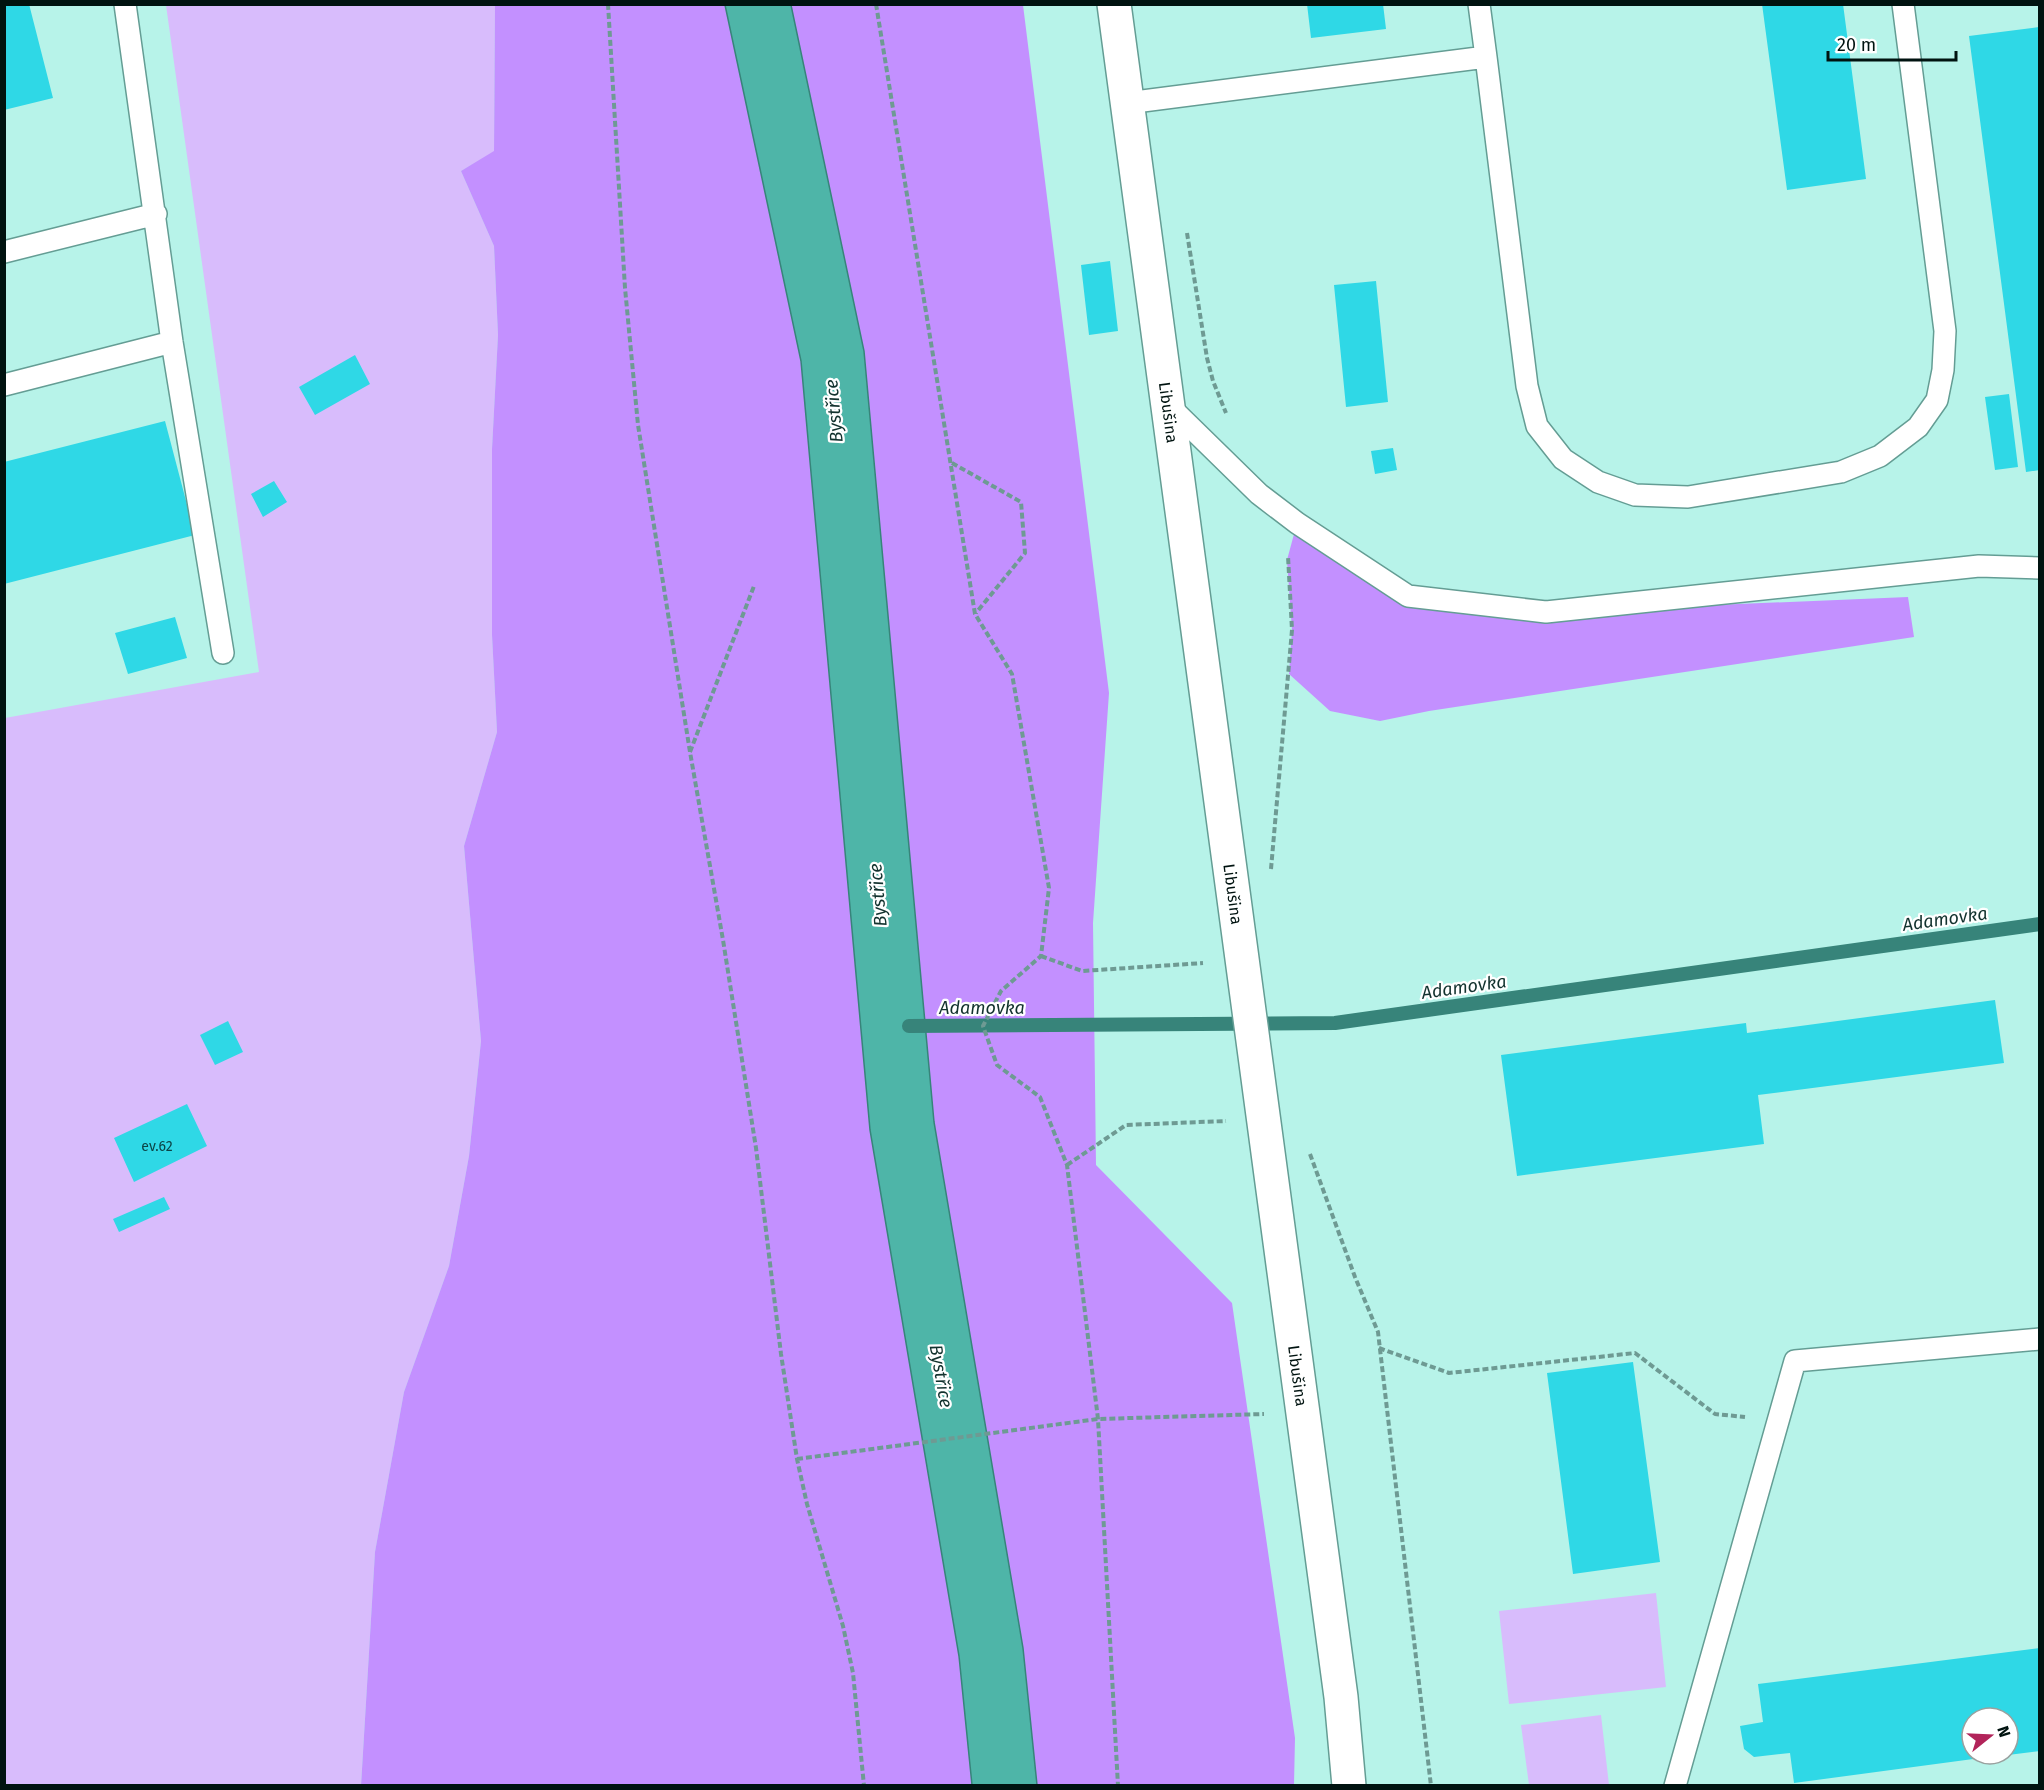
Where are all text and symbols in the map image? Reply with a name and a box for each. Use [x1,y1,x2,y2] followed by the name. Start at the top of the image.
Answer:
[1828,24,1956,62] scale bar
[1837,34,1876,56] text: 20 m
[820,378,848,444] water label: Bystřice
[1155,381,1182,444] street label: Libušina
[864,862,892,928] water label: Bystřice
[1220,862,1247,926] street label: Libušina
[1900,902,1989,936] water label: Adamovka
[1419,970,1508,1004] water label: Adamovka
[938,997,1025,1019] water label: Adamovka
[141,1138,173,1155] house number: ev.62
[925,1343,957,1409] water label: Bystřice
[1284,1344,1311,1407] street label: Libušina
[1960,1706,2020,1766] north arrow
[1993,1724,2014,1739] text: N

